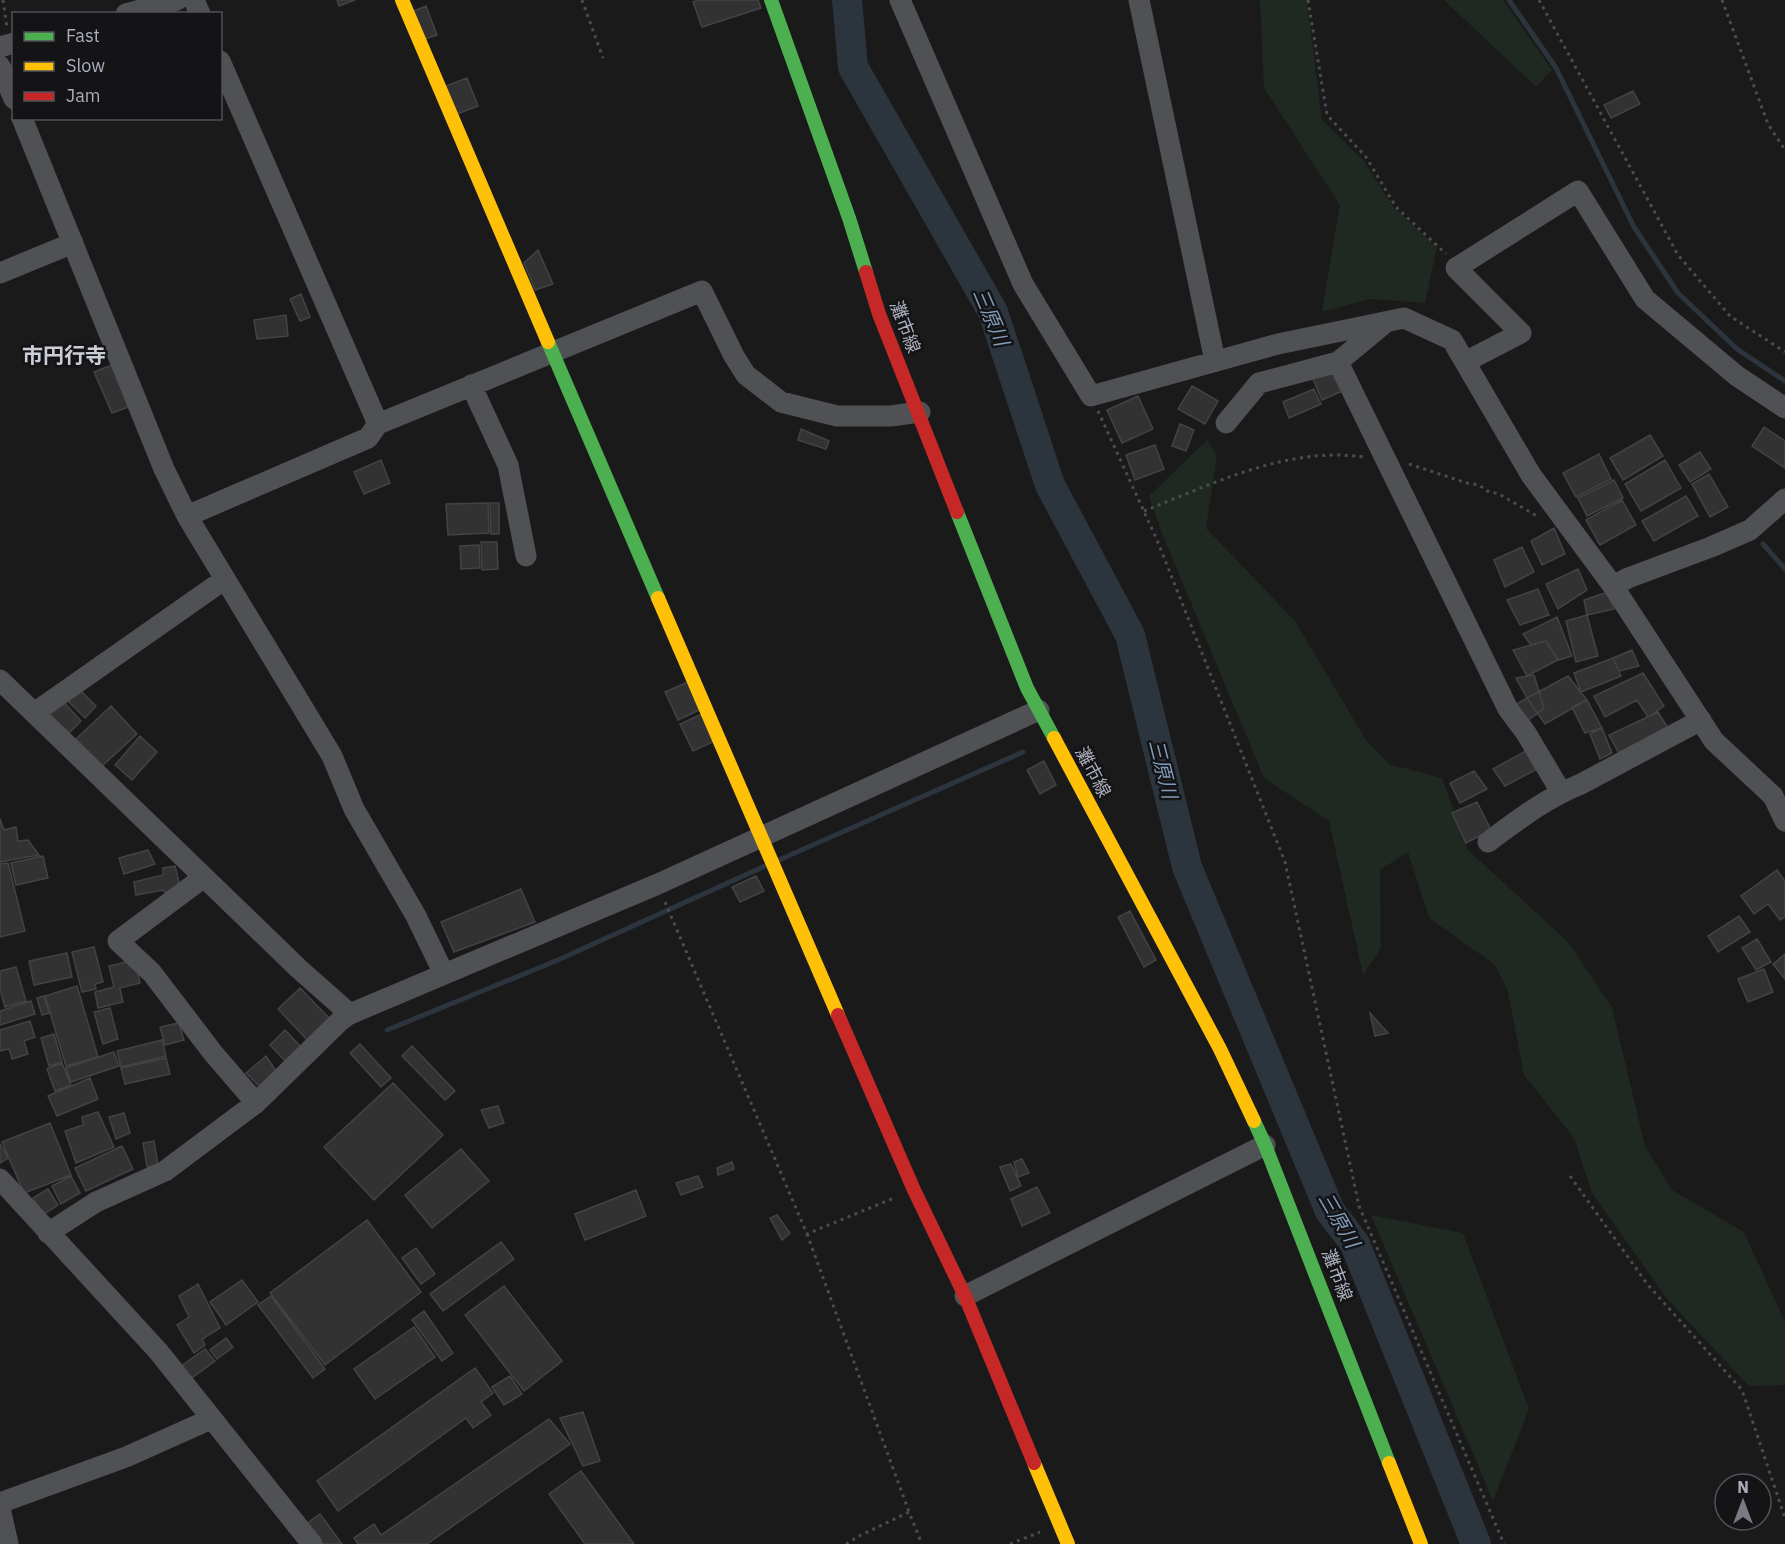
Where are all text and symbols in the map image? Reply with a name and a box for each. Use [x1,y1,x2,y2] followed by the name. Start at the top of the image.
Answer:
[12,12,222,120] legend
[66,24,100,47] text: Fast
[66,54,105,77] text: Slow
[66,84,101,107] text: Jam
[967,284,1016,352] water label: 三原川
[885,297,926,356] street label: 灘市線
[22,341,106,369] district label: 市円行寺
[1143,737,1184,803] water label: 三原川
[1071,743,1116,801] street label: 灘市線
[1313,1187,1367,1254] water label: 三原川
[1317,1245,1358,1304] street label: 灘市線
[1713,1472,1773,1532] north arrow
[1737,1477,1749,1497] text: N

